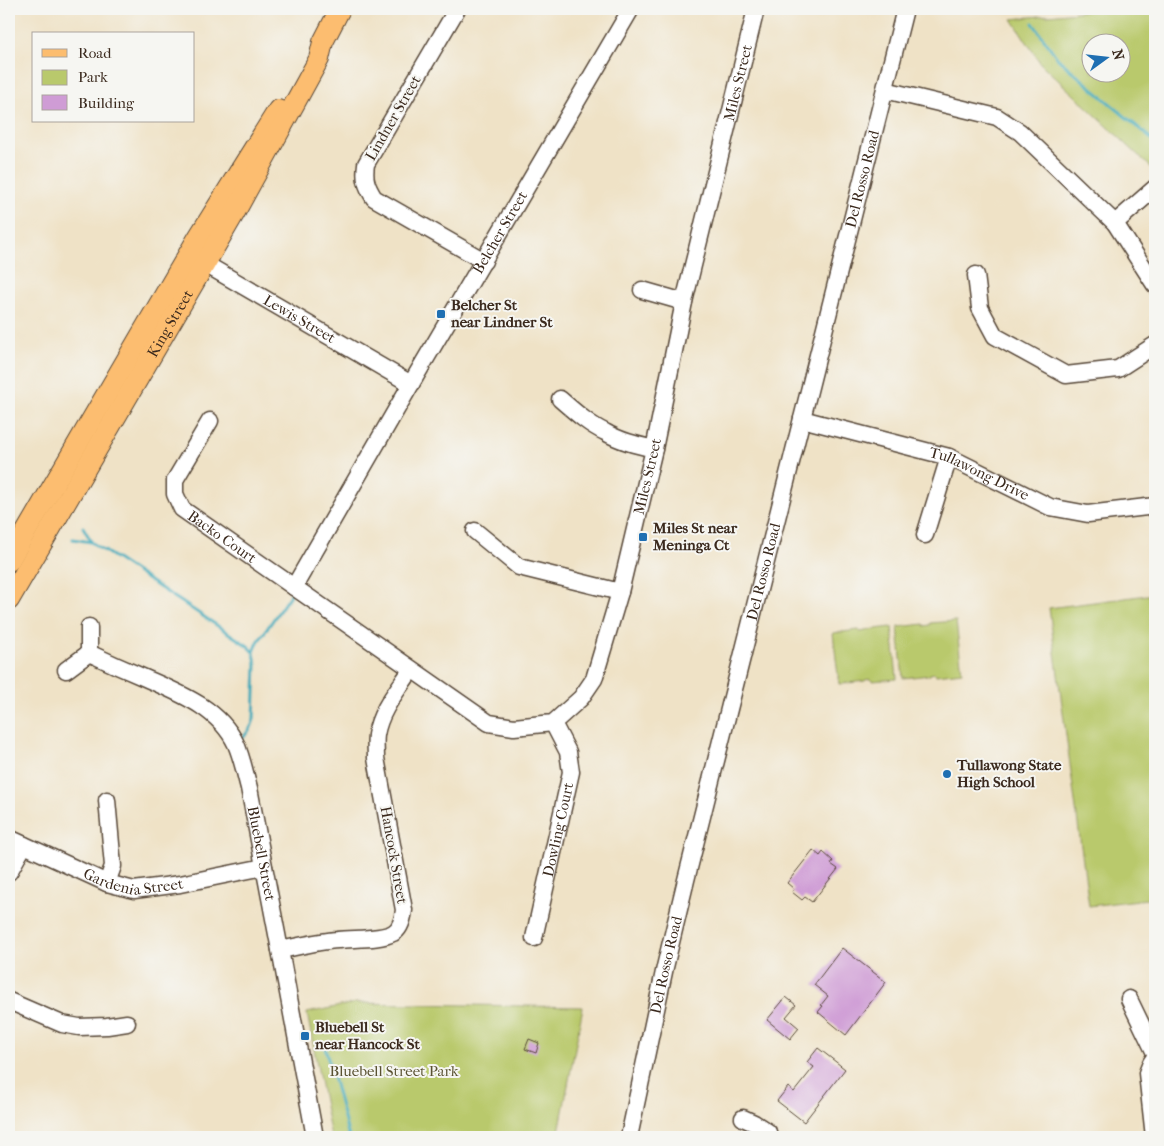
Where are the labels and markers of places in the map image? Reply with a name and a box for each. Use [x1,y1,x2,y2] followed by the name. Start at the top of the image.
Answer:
[450,296,553,331] place label: Belcher St near Lindner St
[435,308,447,320] marker: Belcher St near Lindner St
[652,519,738,554] place label: Miles St near Meninga Ct
[637,531,649,543] marker: Miles St near Meninga Ct
[956,756,1062,791] place label: Tullawong State High School
[941,768,953,780] marker: Tullawong State High School
[314,1018,421,1053] place label: Bluebell St near Hancock St
[299,1030,311,1042] marker: Bluebell St near Hancock St

